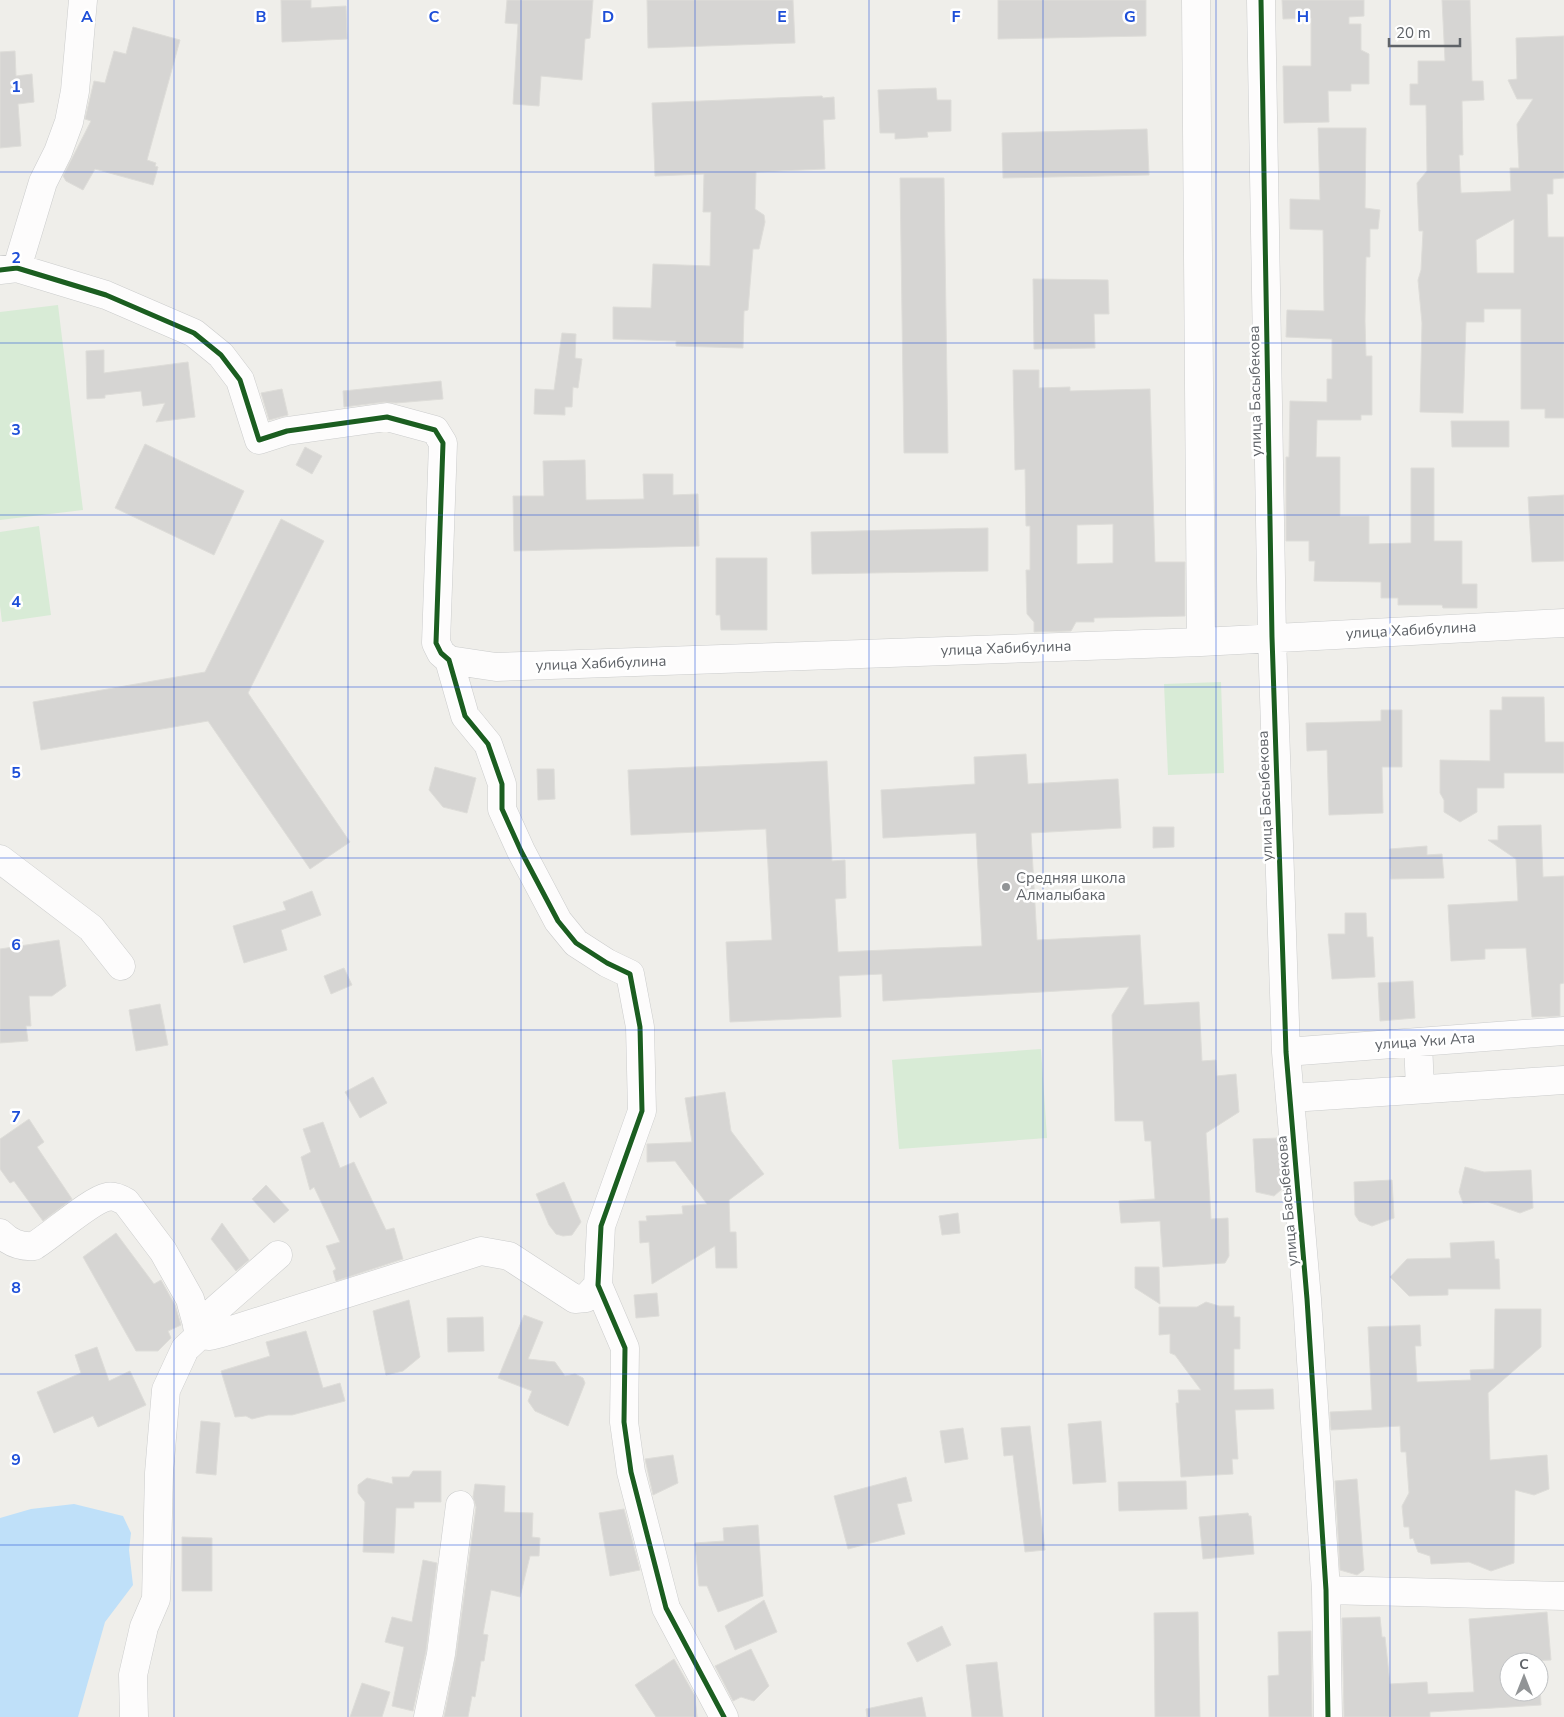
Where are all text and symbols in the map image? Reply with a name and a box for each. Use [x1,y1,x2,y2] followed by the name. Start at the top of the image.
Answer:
[81,6,93,28] text: A
[255,6,267,28] text: B
[429,6,440,28] text: C
[602,6,614,28] text: D
[777,6,787,28] text: E
[952,6,961,28] text: F
[1124,6,1136,28] text: G
[1297,6,1309,28] text: H
[1389,15,1460,47] scale bar
[1396,23,1431,43] text: 20 m
[11,76,21,98] text: 1
[11,247,21,269] text: 2
[1244,325,1266,457] street label: улица Басыбекова
[11,419,21,441] text: 3
[11,591,21,613] text: 4
[1345,617,1477,643] street label: улица Хабибулина
[940,636,1072,660] street label: улица Хабибулина
[535,651,667,675] street label: улица Хабибулина
[1253,730,1277,862] street label: улица Басыбекова
[11,762,21,784] text: 5
[1016,868,1126,905] place label: Средняя школа Алмалыбака
[1000,881,1012,893] marker: Средняя школа Алмалыбака
[11,934,21,956] text: 6
[1374,1028,1476,1054] street label: улица Уки Ата
[11,1106,21,1128] text: 7
[1271,1135,1303,1267] street label: улица Басыбекова
[11,1277,21,1299] text: 8
[11,1449,21,1471] text: 9
[1499,1652,1549,1702] north arrow
[1519,1655,1529,1674] text: С

